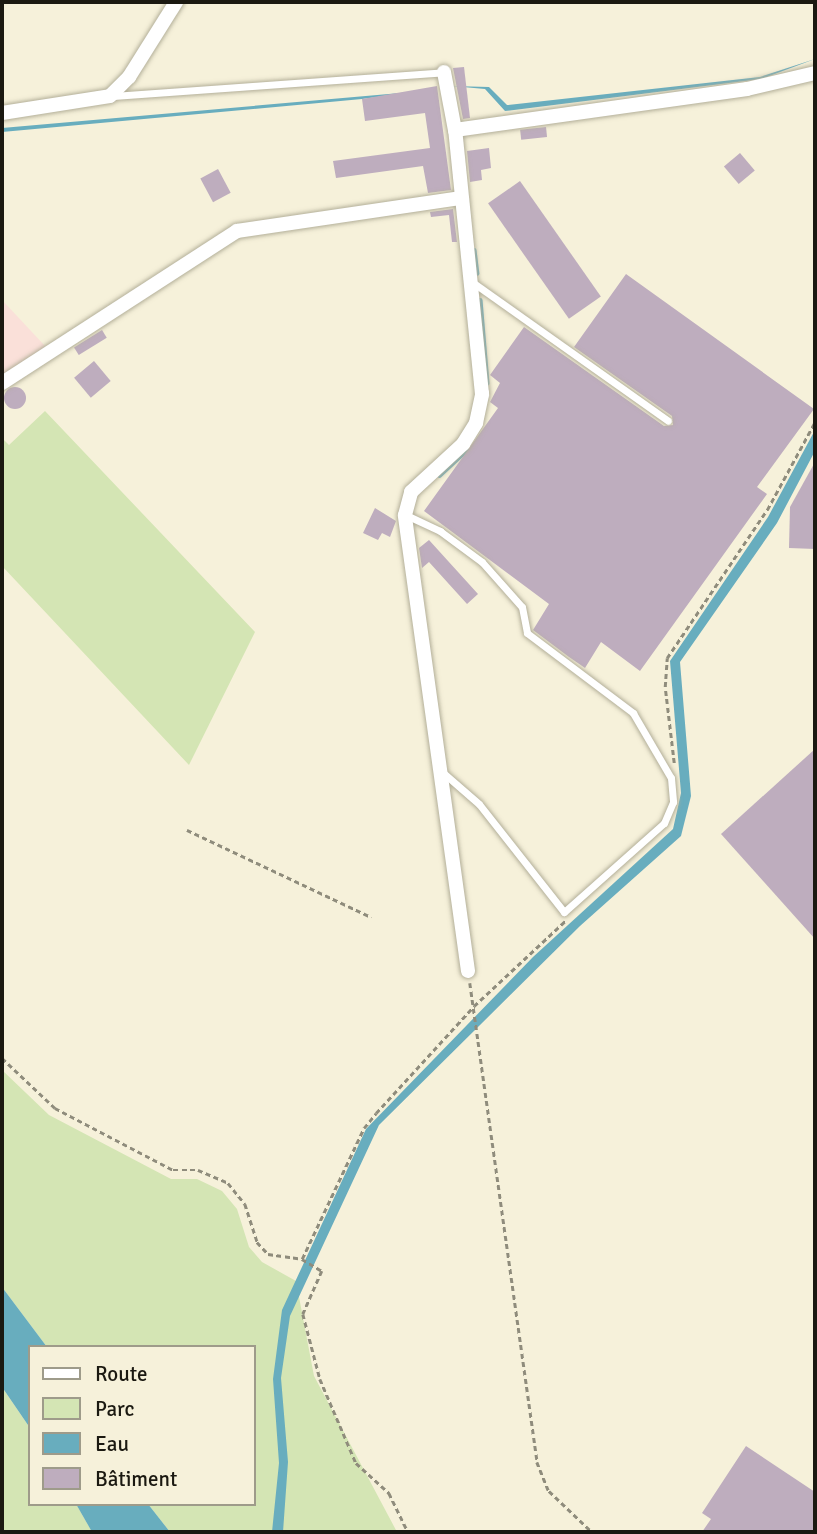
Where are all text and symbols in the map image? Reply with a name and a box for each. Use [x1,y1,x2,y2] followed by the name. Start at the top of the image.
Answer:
[28,1345,256,1506] legend
[95,1361,147,1387] text: Route
[95,1396,134,1422] text: Parc
[95,1431,129,1457] text: Eau
[95,1466,177,1492] text: Bâtiment

